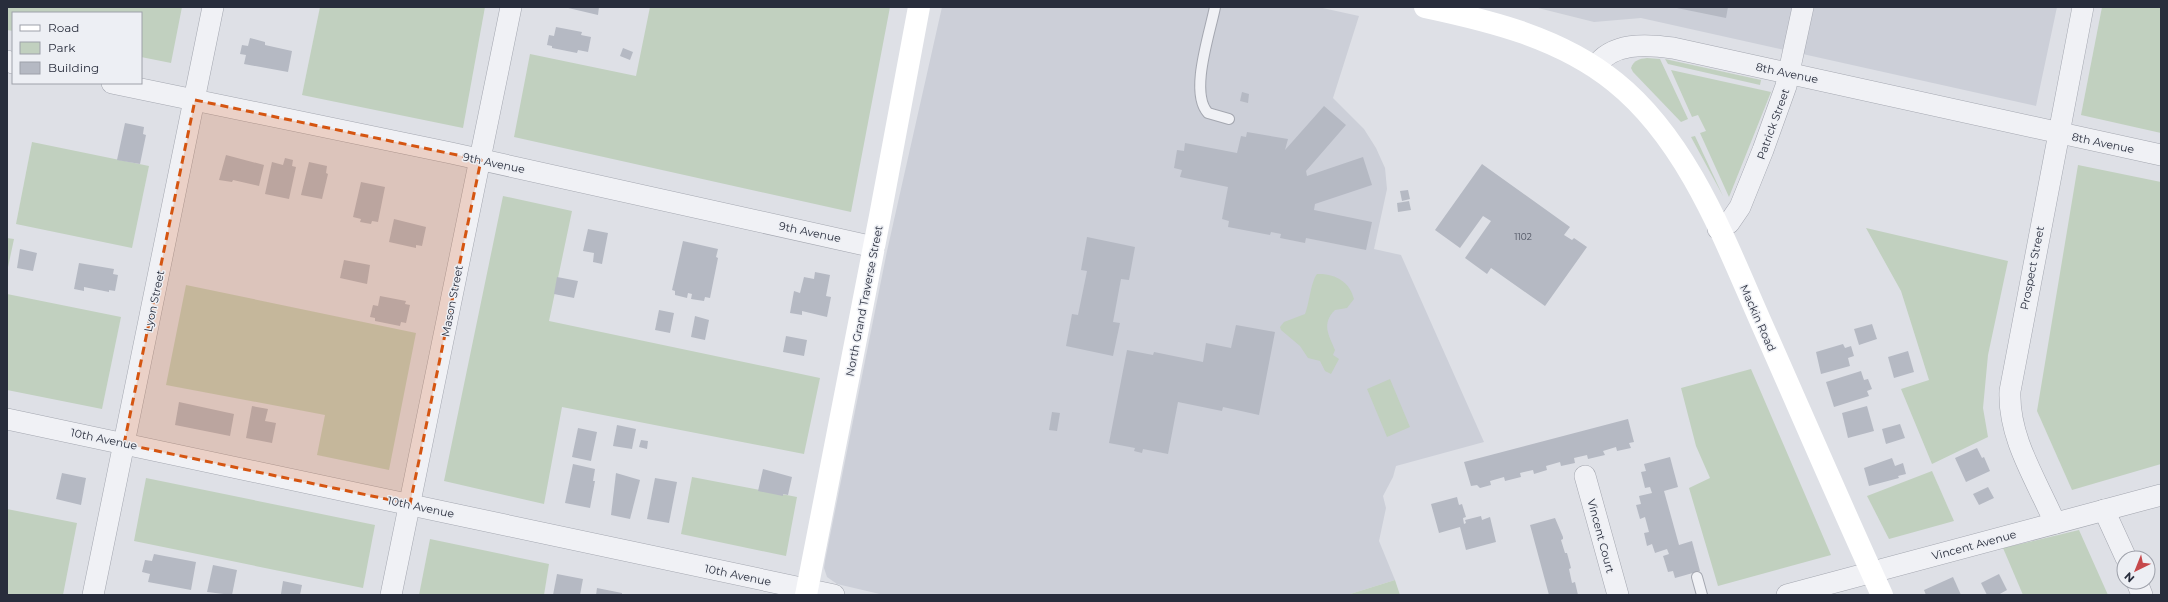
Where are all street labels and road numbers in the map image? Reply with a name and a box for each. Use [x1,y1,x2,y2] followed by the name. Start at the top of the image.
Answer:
[1755,60,1820,87] street label: 8th Avenue
[1754,86,1793,162] street label: Patrick Street
[2071,130,2136,157] street label: 8th Avenue
[462,150,527,176] street label: 9th Avenue
[778,219,843,245] street label: 9th Avenue
[842,224,886,378] street label: North Grand Traverse Street
[2017,224,2047,311] street label: Prospect Street
[438,263,466,338] street label: Mason Street
[141,268,167,333] street label: Lyon Street
[1737,282,1779,354] street label: Mackin Road
[69,425,139,453] street label: 10th Avenue
[386,493,456,521] street label: 10th Avenue
[1584,497,1618,575] street label: Vincent Court
[1930,527,2018,563] street label: Vincent Avenue
[703,561,773,589] street label: 10th Avenue

